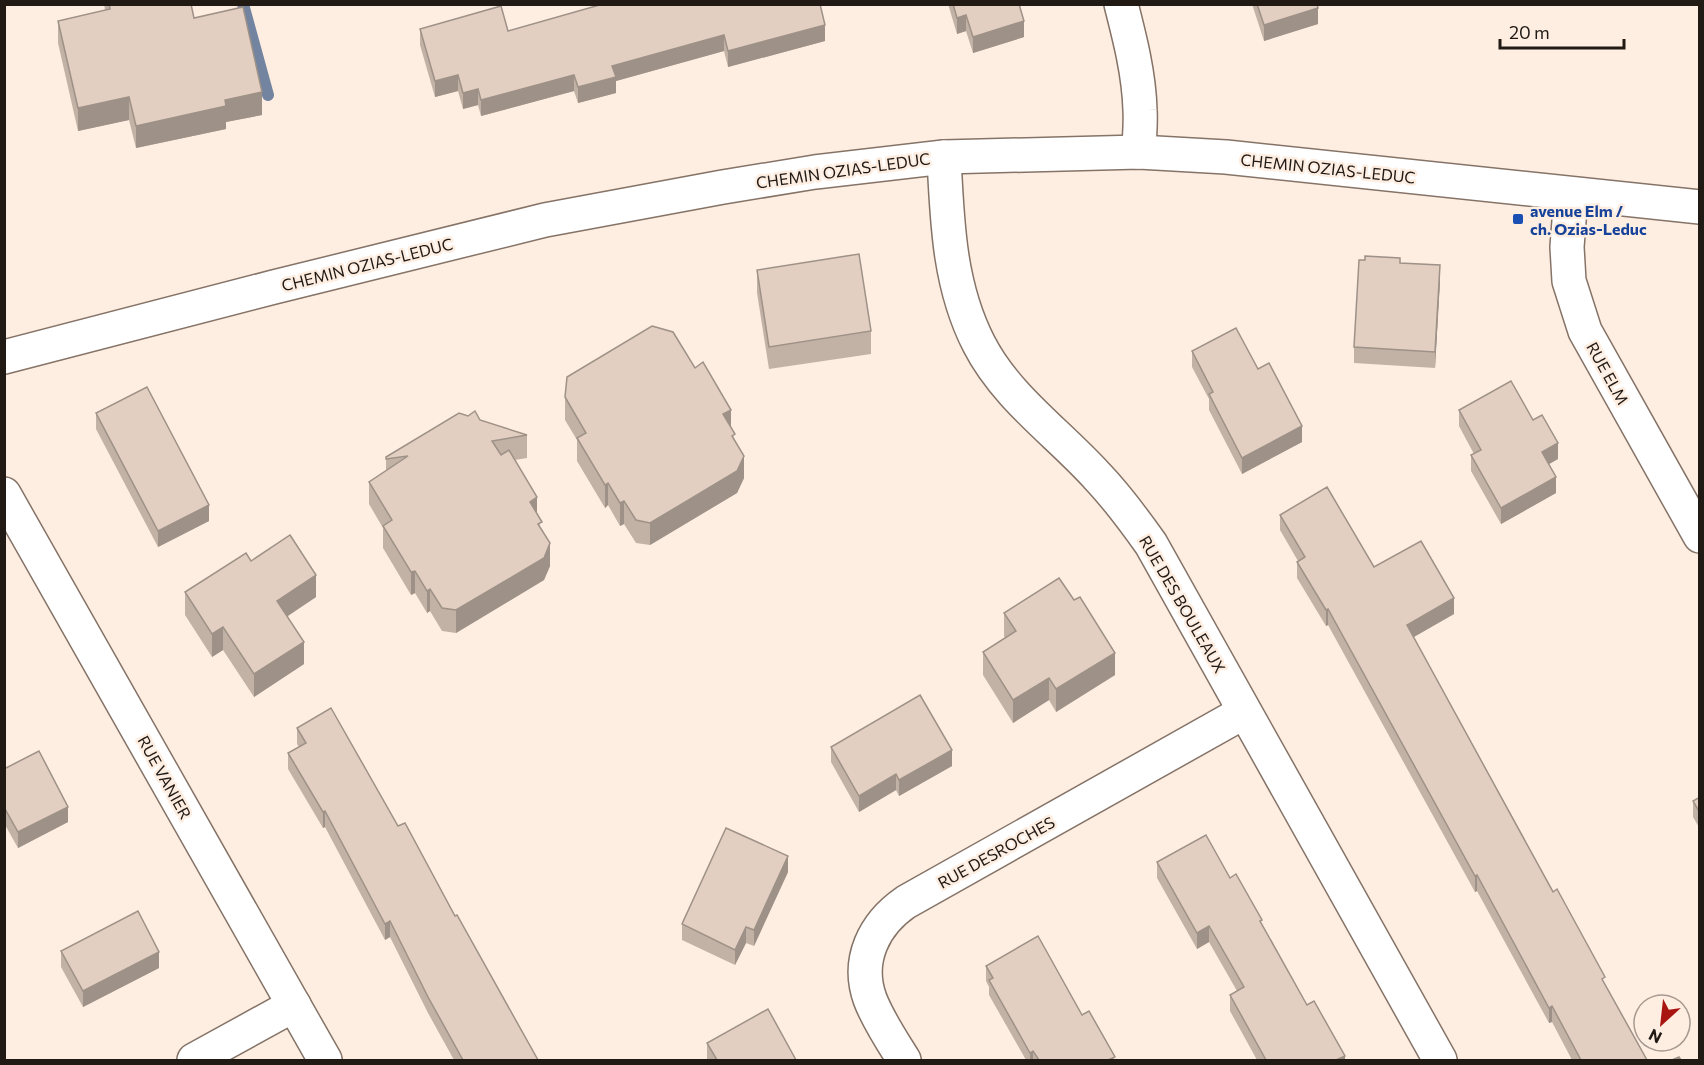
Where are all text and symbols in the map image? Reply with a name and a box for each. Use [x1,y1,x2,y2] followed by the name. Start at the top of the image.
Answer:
[1500,12,1624,50] scale bar
[1509,21,1550,43] text: 20 m
[755,148,931,192] street label: CHEMIN OZIAS-LEDUC
[1240,149,1416,187] street label: CHEMIN OZIAS-LEDUC
[1530,201,1647,238] place label: avenue Elm / ch. Ozias-Leduc
[1511,212,1525,226] marker: avenue Elm / ch. Ozias-Leduc
[279,234,455,294] street label: CHEMIN OZIAS-LEDUC
[1583,338,1633,408] street label: RUE ELM
[1136,532,1230,676] street label: RUE DES BOULEAUX
[134,732,196,822] street label: RUE VANIER
[934,812,1058,892] street label: RUE DESROCHES
[1632,993,1692,1053] north arrow
[1645,1026,1665,1048] text: N

